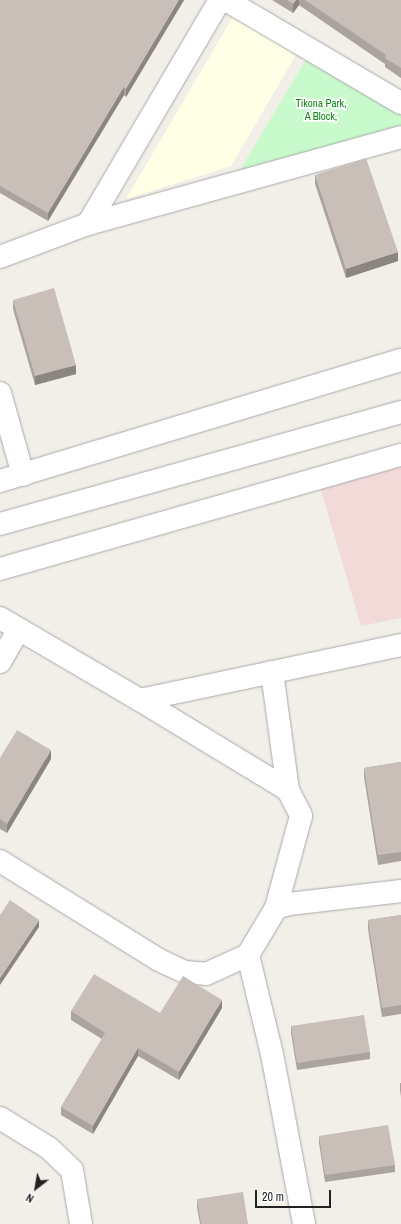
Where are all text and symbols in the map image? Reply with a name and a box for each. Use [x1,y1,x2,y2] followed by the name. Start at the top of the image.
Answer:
[296,97,346,123] park label: Tikona Park, A Block,
[16,1168,56,1208] north arrow
[257,1182,333,1208] scale bar
[262,1189,284,1205] text: 20 m
[23,1191,36,1206] text: N

